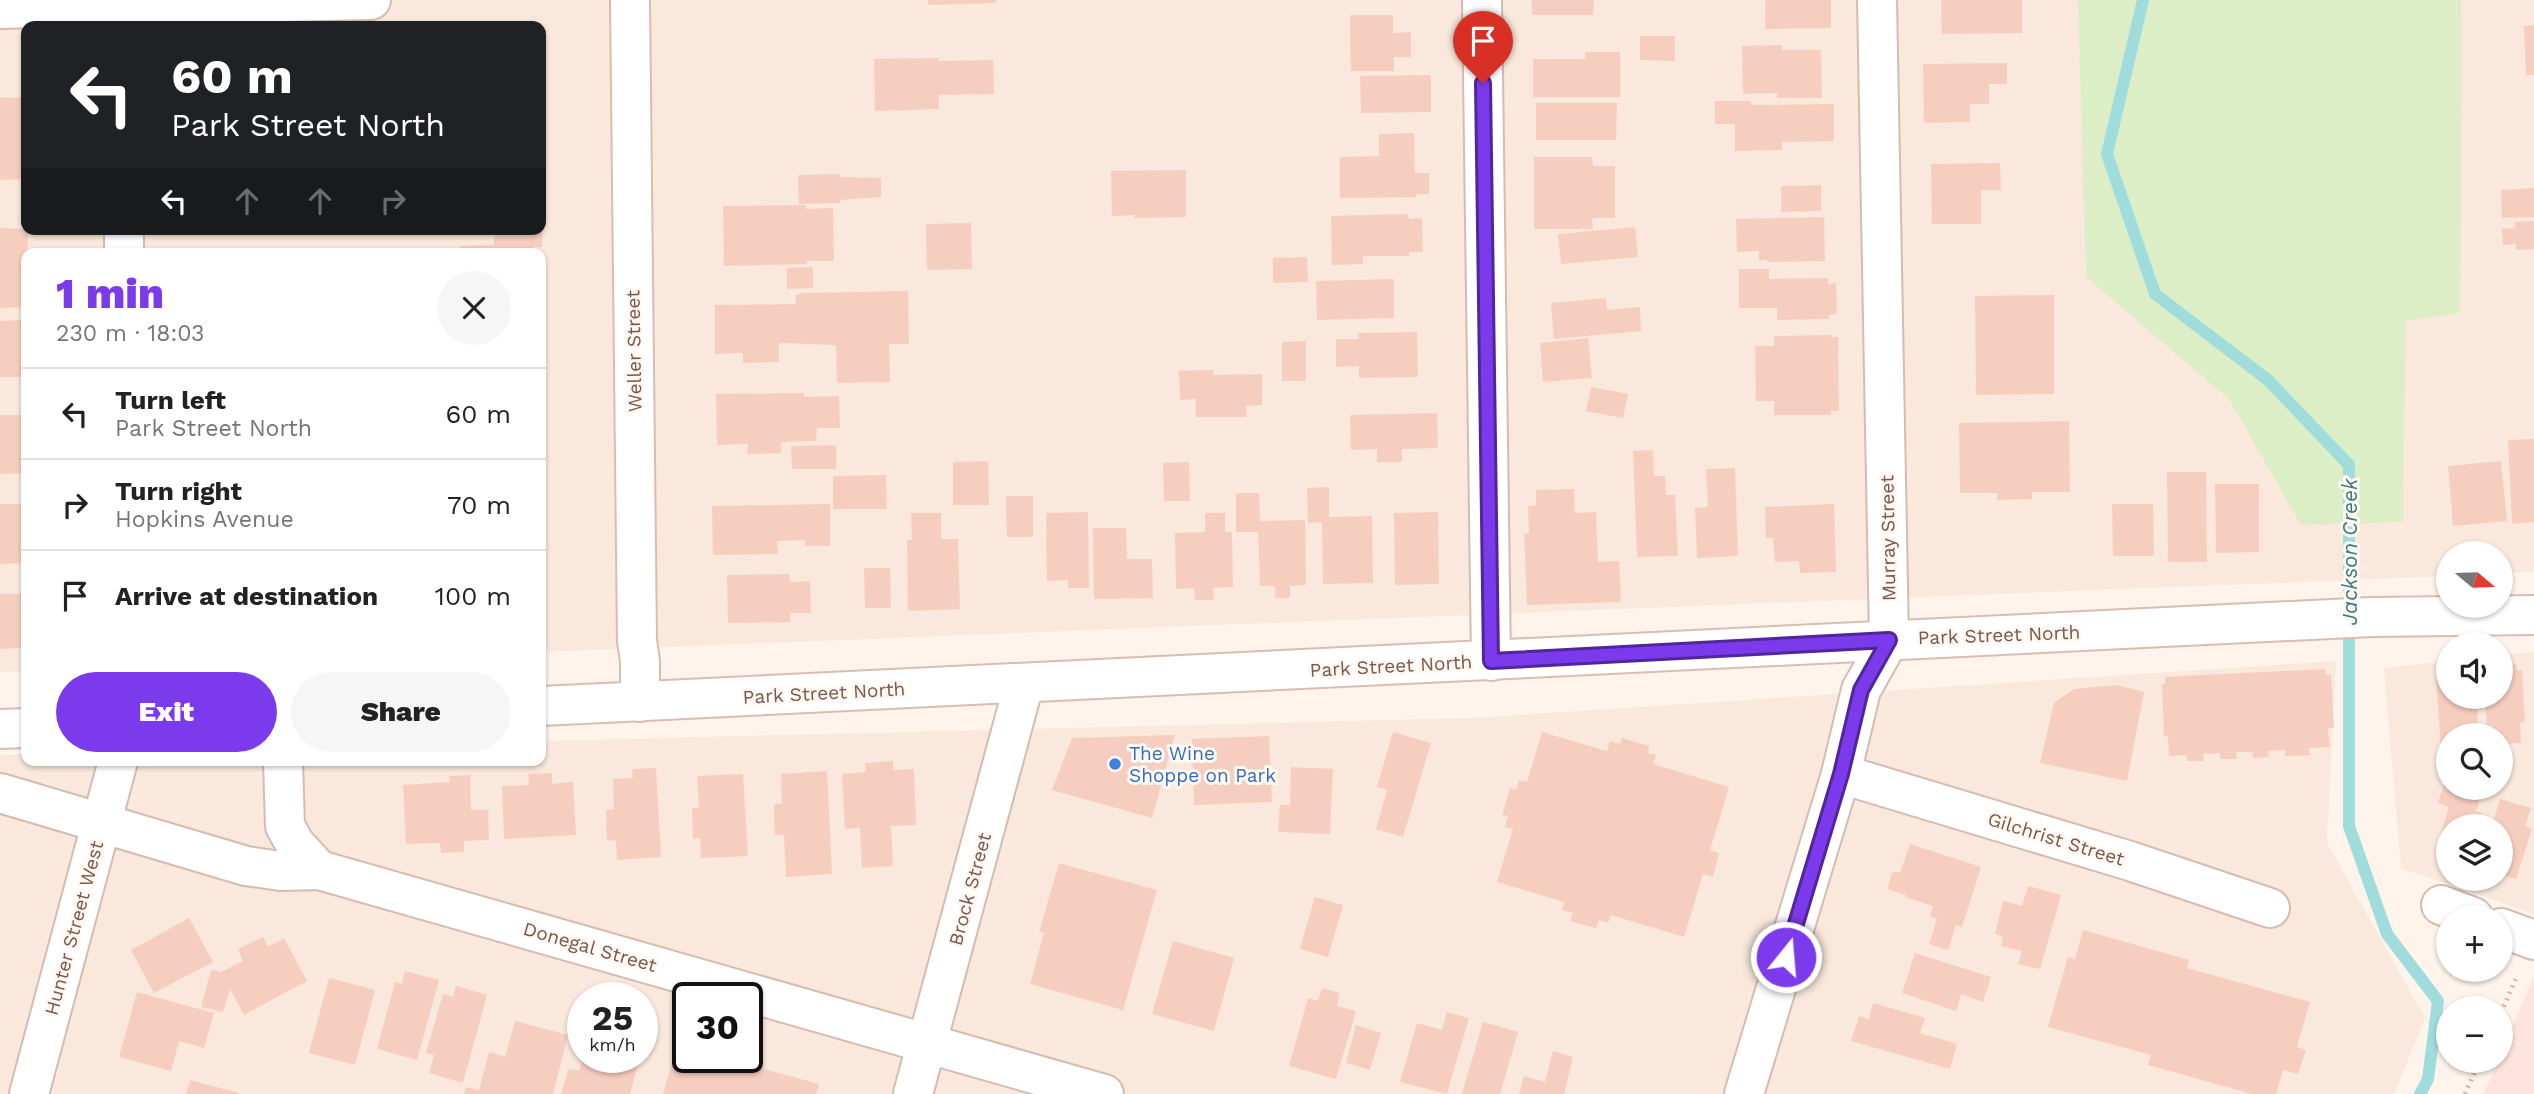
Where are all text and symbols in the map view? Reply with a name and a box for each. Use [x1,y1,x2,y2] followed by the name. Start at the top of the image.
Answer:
[1453,11,1513,83] pin
[1464,22,1502,60] icon: arrive
[171,47,293,105] text: 60 m
[56,49,147,140] icon: left
[171,106,445,144] text: Park Street North
[155,182,193,220] icon: left
[228,182,266,220] icon: ahead
[301,182,339,220] icon: ahead
[374,182,412,220] icon: right
[56,269,164,318] text: 1 min
[437,271,511,345] button: close
[621,290,647,412] street label: Weller Street
[56,320,205,347] text: 230 m · 18:03
[115,385,226,415] text: Turn left
[56,395,94,433] icon: left
[445,399,511,429] text: 60 m
[115,415,312,442] text: Park Street North
[1875,475,1901,601] street label: Murray Street
[115,476,242,506] text: Turn right
[2337,478,2362,625] water label: Jackson Creek
[56,486,94,524] icon: right
[447,490,511,520] text: 70 m
[115,506,294,533] text: Hopkins Avenue
[2436,541,2513,618] north arrow
[2436,541,2513,1073] map controls
[56,577,94,615] icon: arrive
[115,581,378,611] text: Arrive at destination
[435,581,511,611] text: 100 m
[1917,621,2081,649] street label: Park Street North
[2436,632,2513,709] button: sound
[1309,650,1473,682] street label: Park Street North
[56,672,277,752] button: Exit
[291,672,511,752] button: Share
[742,677,906,709] street label: Park Street North
[2436,723,2513,800] button: search
[1129,742,1276,787] place label: The Wine Shoppe on Park
[1107,756,1123,772] marker: The Wine Shoppe on Park
[1985,807,2127,871] street label: Gilchrist Street
[2436,814,2513,891] button: layers
[944,830,996,948] street label: Brock Street
[40,838,108,1018] street label: Hunter Street West
[2436,905,2513,982] button: +
[521,917,659,977] street label: Donegal Street
[1749,920,1823,994] position arrow
[672,982,763,1073] speed limit sign: 30
[2436,996,2513,1073] button: −
[592,997,633,1039] text: 25
[589,1034,636,1055] text: km/h

